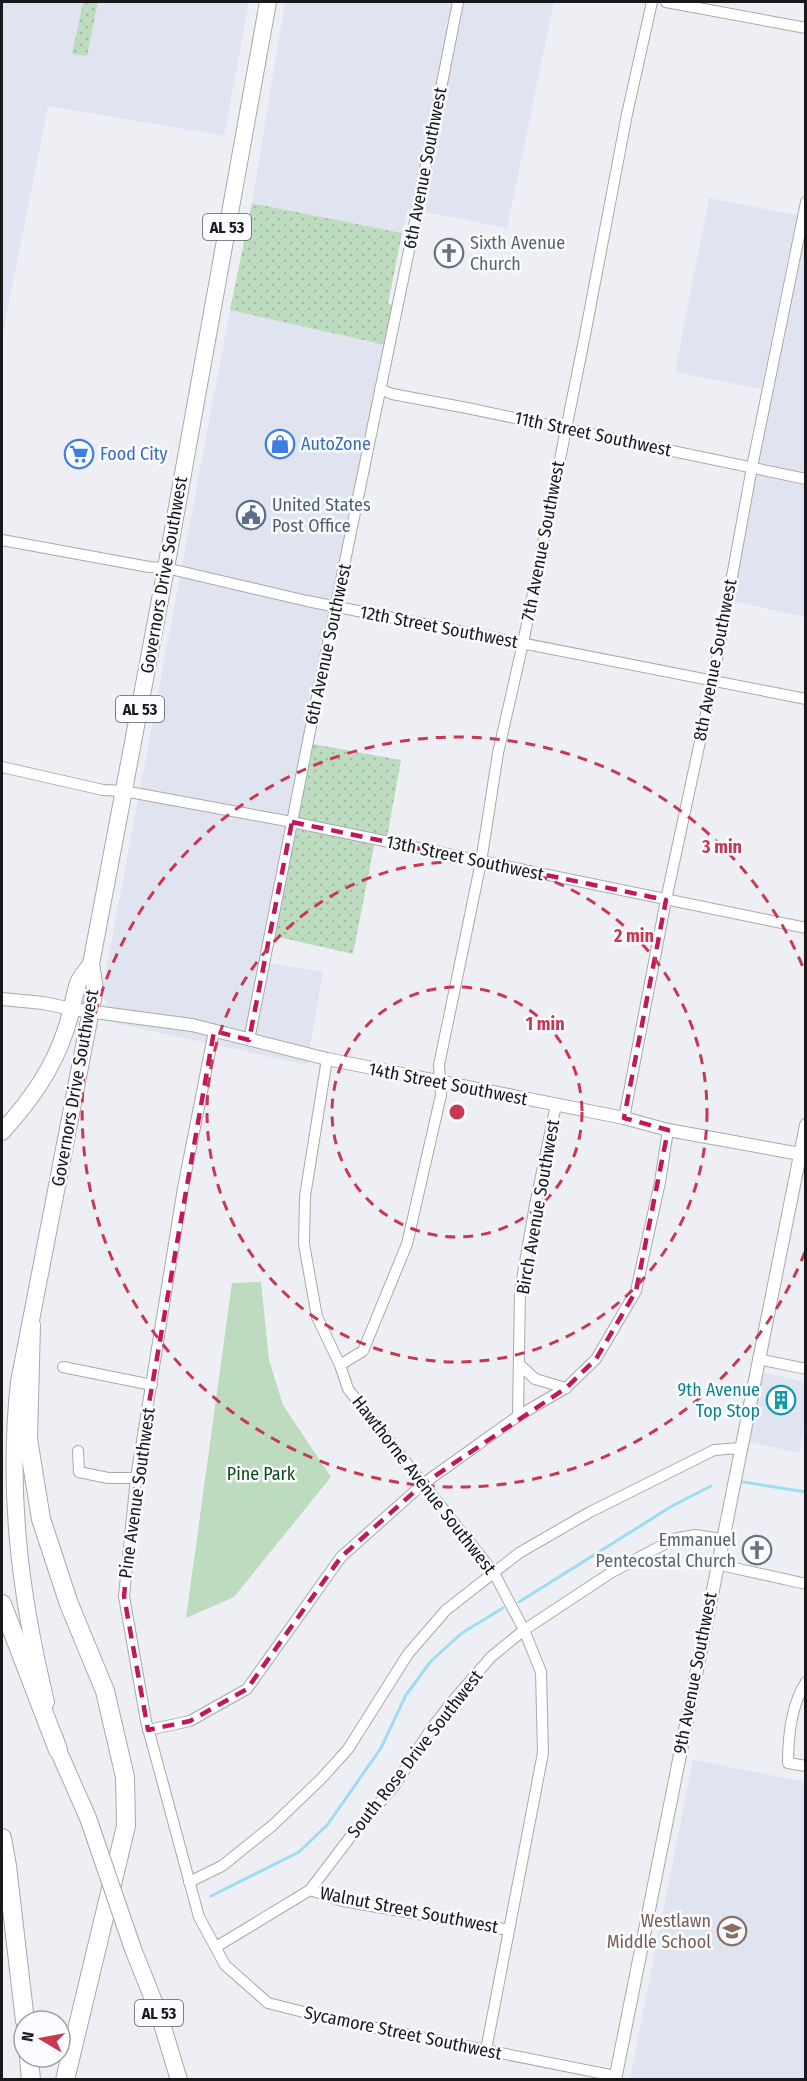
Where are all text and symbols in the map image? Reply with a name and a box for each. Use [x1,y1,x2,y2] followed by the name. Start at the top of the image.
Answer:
[399,85,451,251] street label: 6th Avenue Southwest
[203,214,251,240] road number: AL 53
[470,232,565,275] place label: Sixth Avenue Church
[433,237,465,269] church icon: Sixth Avenue Church
[513,407,673,461] street label: 11th Street Southwest
[264,428,296,460] shop icon: AutoZone
[301,433,371,455] place label: AutoZone
[63,438,95,470] supermarket icon: Food City
[100,443,168,465] place label: Food City
[517,459,569,623] street label: 7th Avenue Southwest
[136,475,192,675] street label: Governors Drive Southwest
[272,494,371,537] place label: United States Post Office
[235,499,267,531] public building icon: United States Post Office
[300,561,356,727] street label: 6th Avenue Southwest
[689,577,741,743] street label: 8th Avenue Southwest
[358,601,520,653] street label: 12th Street Southwest
[116,696,164,722] road number: AL 53
[384,831,546,885] street label: 13th Street Southwest
[701,836,742,858] text: 3 min
[613,925,654,947] text: 2 min
[47,988,103,1188] street label: Governors Drive Southwest
[525,1013,565,1035] text: 1 min
[367,1058,529,1110] street label: 14th Street Southwest
[447,1102,467,1122] centre of rings
[512,1118,564,1296] street label: Birch Avenue Southwest
[678,1379,760,1422] place label: 9th Avenue Top Stop
[765,1384,797,1416] building icon: 9th Avenue Top Stop
[347,1391,501,1579] street label: Hawthorne Avenue Southwest
[114,1406,160,1580] street label: Pine Avenue Southwest
[227,1463,296,1485] park label: Pine Park
[596,1529,736,1572] place label: Emmanuel Pentecostal Church
[741,1534,773,1566] church icon: Emmanuel Pentecostal Church
[669,1590,721,1756] street label: 9th Avenue Southwest
[343,1666,487,1842] street label: South Rose Drive Southwest
[318,1882,500,1938] street label: Walnut Street Southwest
[607,1910,711,1953] place label: Westlawn Middle School
[716,1915,748,1947] school or university icon: Westlawn Middle School
[135,2000,183,2026] road number: AL 53
[302,2001,504,2065] street label: Sycamore Street Southwest
[12,2009,72,2069] north arrow
[18,2030,38,2043] text: N

